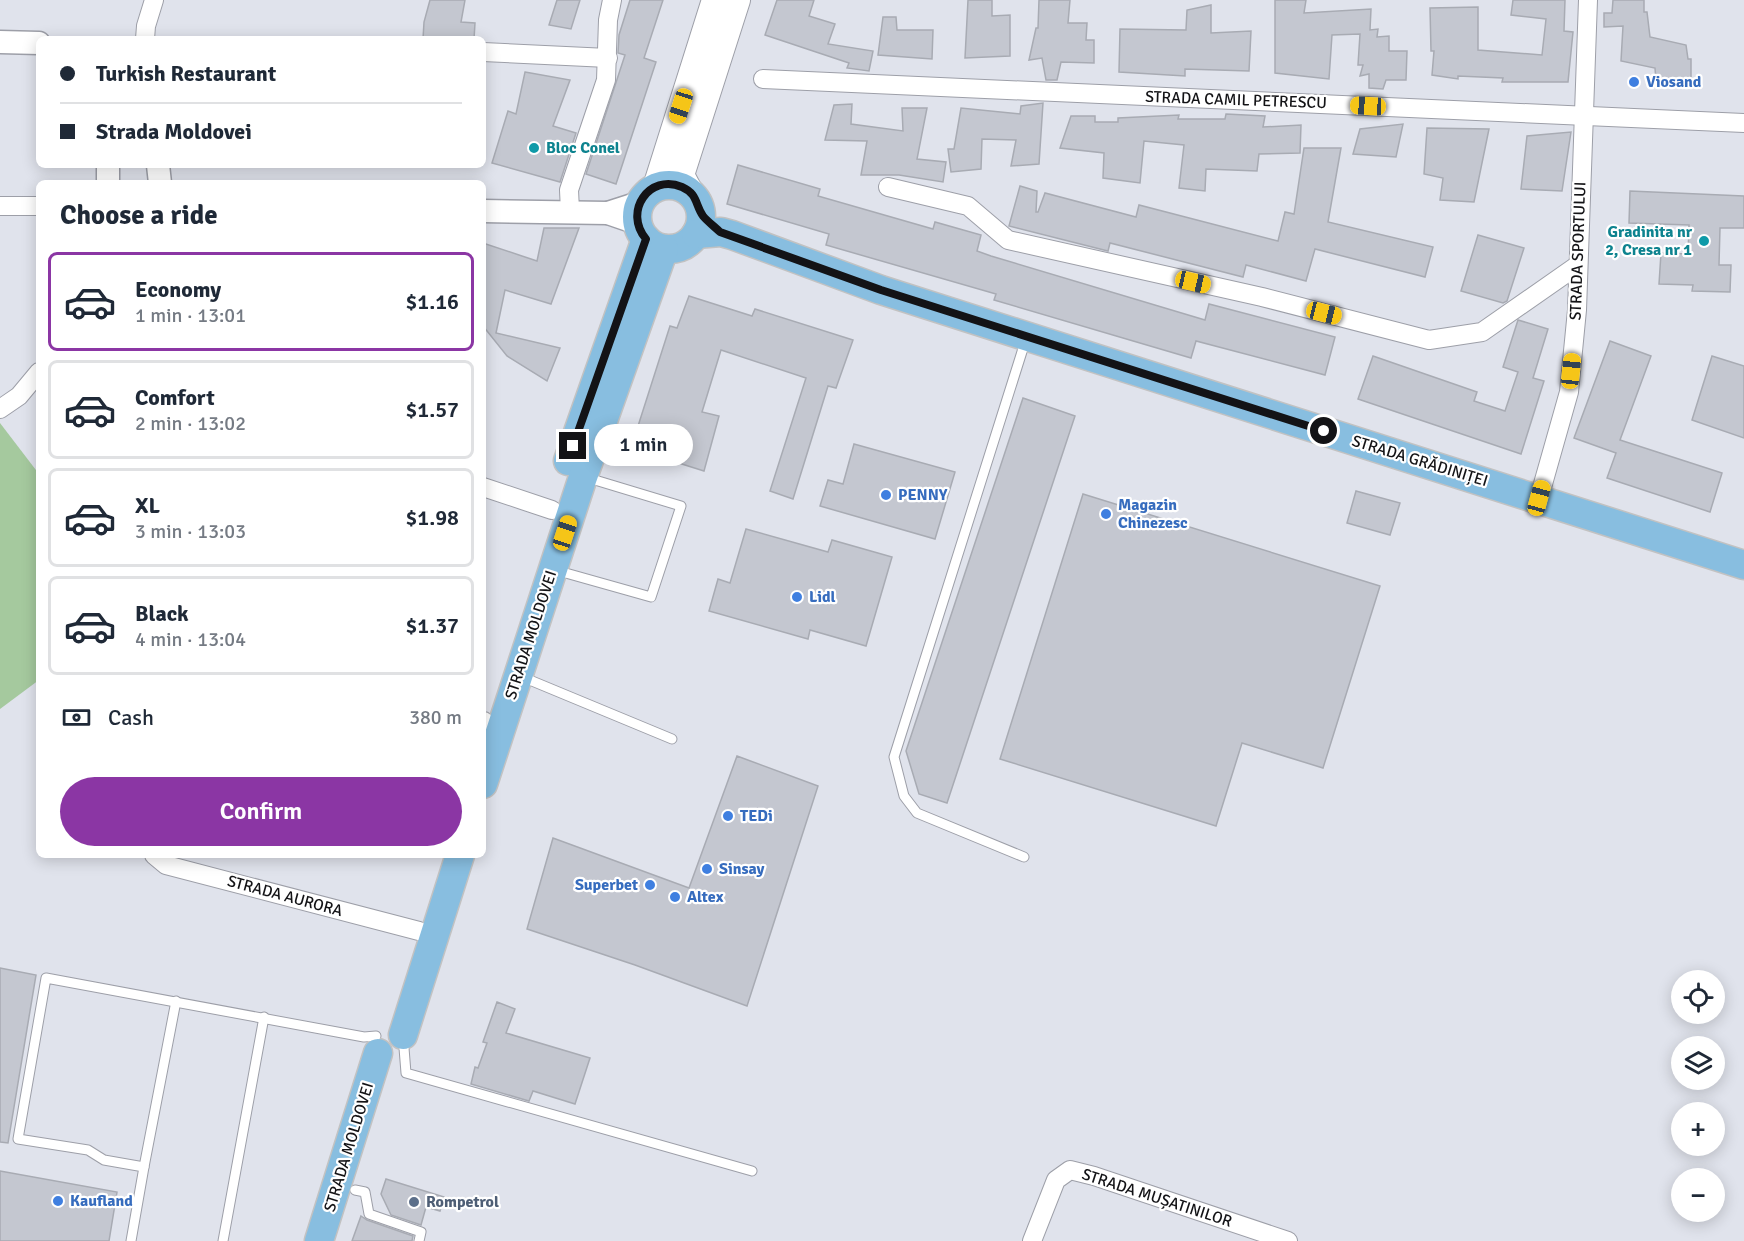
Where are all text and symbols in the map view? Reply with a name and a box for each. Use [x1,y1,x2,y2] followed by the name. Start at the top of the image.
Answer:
[96,60,276,87] text: Turkish Restaurant
[1646,72,1702,92] place label: Viosand
[1627,75,1641,89] marker: Viosand
[667,86,695,126] car
[1145,87,1327,113] street label: STRADA CAMIL PETRESCU
[1350,96,1386,116] car
[96,118,252,145] text: Strada Moldovei
[546,138,620,158] place label: Bloc Conel
[527,141,541,155] marker: Bloc Conel
[1566,181,1590,321] street label: STRADA SPORTULUI
[60,199,218,232] text: Choose a ride
[1605,222,1693,260] place label: Gradinita nr 2, Cresa nr 1
[1697,234,1711,248] marker: Gradinita nr 2, Cresa nr 1
[1173,269,1213,295] car
[63,275,117,329] icon: car
[135,276,221,303] text: Economy
[405,288,459,315] text: $1.16
[1304,300,1344,326] car
[135,303,246,328] text: 1 min · 13:01
[1560,352,1582,390] car
[63,383,117,437] icon: car
[135,384,215,411] text: Comfort
[405,396,459,423] text: $1.57
[135,411,246,436] text: 2 min · 13:02
[1310,417,1337,444] route start
[594,425,693,467] callout: 1 min
[1350,431,1490,491] street label: STRADA GRĂDINIȚEI
[559,432,586,459] route end
[620,432,667,457] text: 1 min
[1526,478,1552,518] car
[898,485,948,505] place label: PENNY
[879,488,893,502] marker: PENNY
[63,491,117,545] icon: car
[135,492,160,519] text: XL
[1118,495,1188,533] place label: Magazin Chinezesc
[405,504,459,531] text: $1.98
[1099,507,1113,521] marker: Magazin Chinezesc
[551,513,579,553] car
[135,519,246,544] text: 3 min · 13:03
[501,568,561,702] street label: STRADA MOLDOVEI
[809,587,836,607] place label: Lidl
[790,590,804,604] marker: Lidl
[63,599,117,653] icon: car
[135,600,189,627] text: Black
[405,612,459,639] text: $1.37
[135,627,246,652] text: 4 min · 13:04
[60,701,93,734] icon: cash
[108,704,154,731] text: Cash
[409,705,462,730] text: 380 m
[60,777,462,846] button: Confirm
[740,806,773,826] place label: TEDi
[721,809,735,823] marker: TEDi
[719,859,765,879] place label: Sinsay
[700,862,714,876] marker: Sinsay
[225,871,345,921] street label: STRADA AURORA
[575,875,638,895] place label: Superbet
[643,878,657,892] marker: Superbet
[687,887,724,907] place label: Altex
[668,890,682,904] marker: Altex
[1671,970,1725,1222] map controls
[1671,970,1725,1024] button: locate
[1671,1036,1725,1090] button: layers
[320,1080,378,1214] street label: STRADA MOLDOVEI
[1671,1102,1725,1156] button: +
[1079,1164,1235,1232] street label: STRADA MUȘATINILOR
[1671,1168,1725,1222] button: −
[70,1191,133,1211] place label: Kaufland
[426,1192,499,1212] place label: Rompetrol
[51,1194,65,1208] marker: Kaufland
[407,1195,421,1209] marker: Rompetrol

